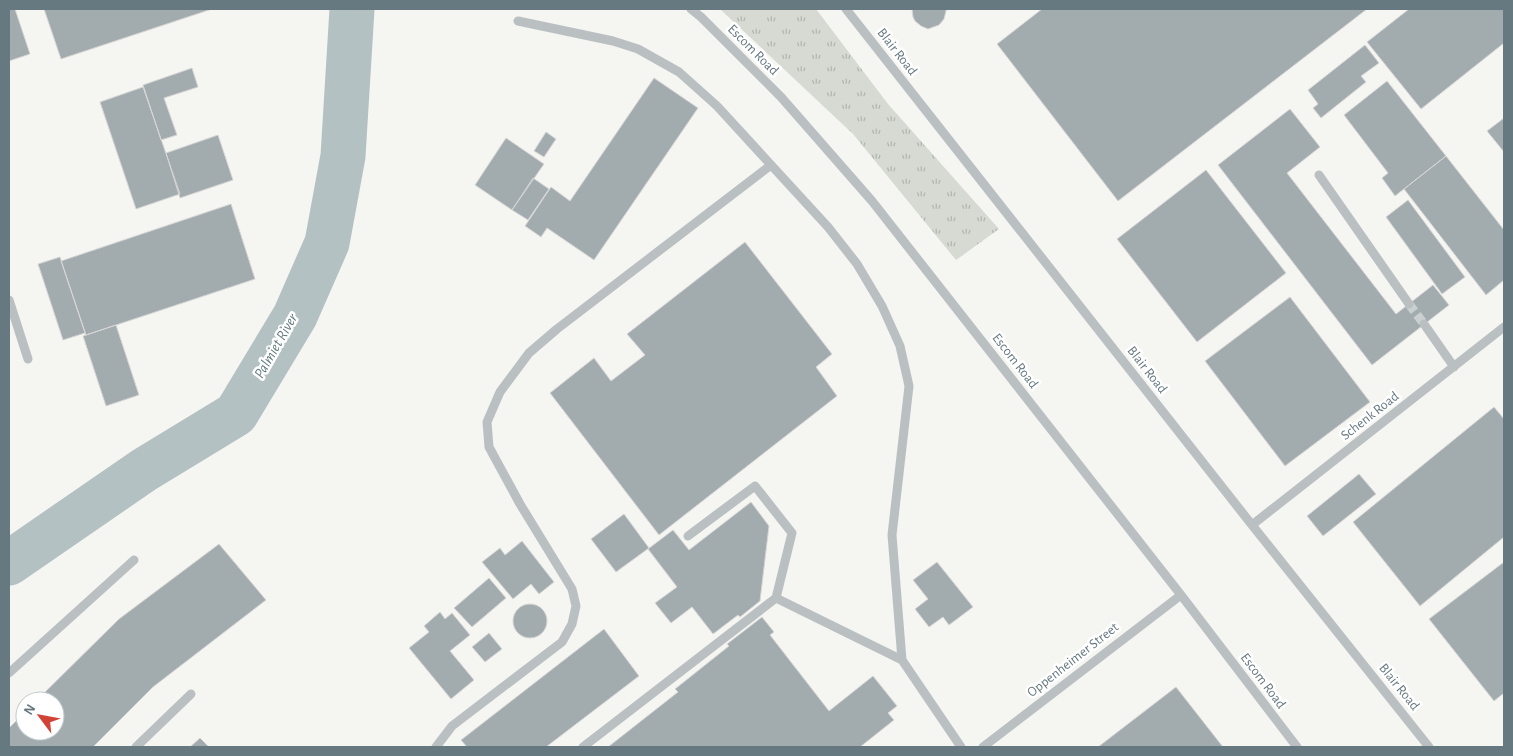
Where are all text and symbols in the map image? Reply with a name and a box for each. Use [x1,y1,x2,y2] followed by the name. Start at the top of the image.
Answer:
[725,22,781,78] street label: Escom Road
[874,26,920,78] street label: Blair Road
[252,310,301,381] water label: Palmiet River
[989,331,1041,391] street label: Escom Road
[1124,344,1170,396] street label: Blair Road
[1338,389,1402,443] street label: Schenk Road
[1025,620,1122,700] street label: Oppenheimer Street
[1238,651,1288,711] street label: Escom Road
[1376,661,1422,713] street label: Blair Road
[15,691,65,741] north arrow
[21,702,38,717] text: N

